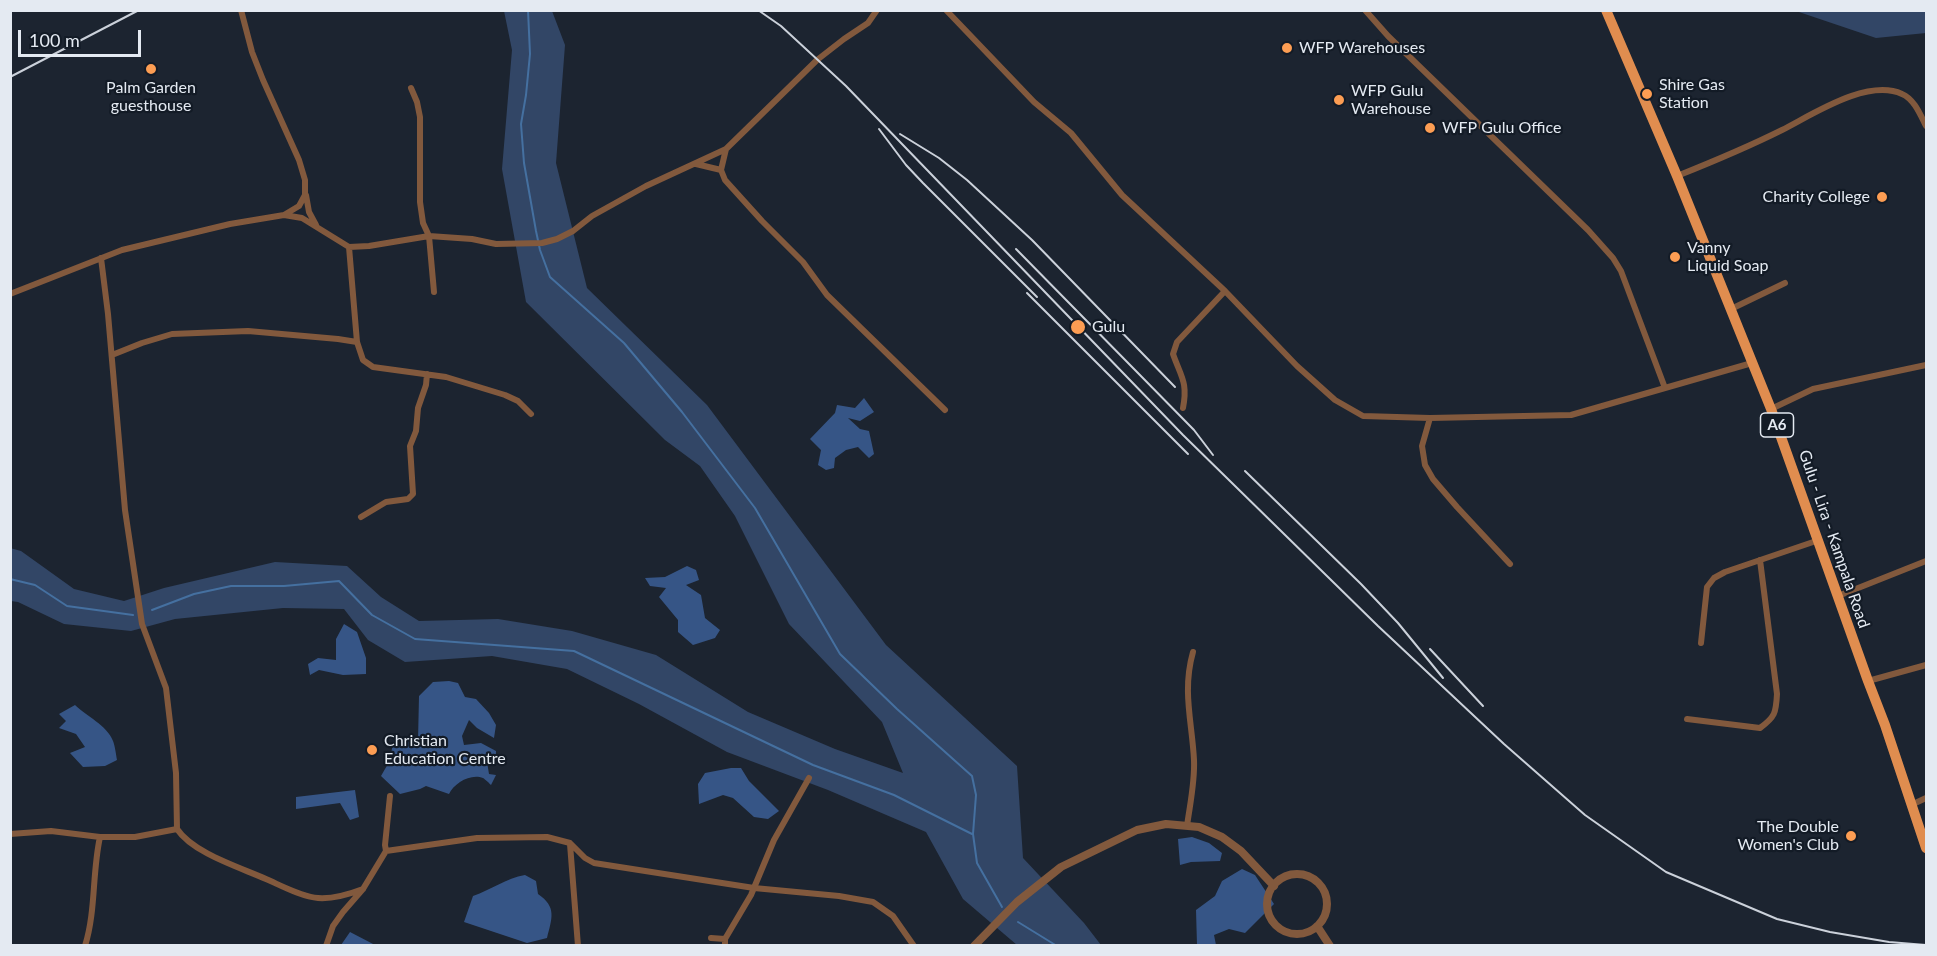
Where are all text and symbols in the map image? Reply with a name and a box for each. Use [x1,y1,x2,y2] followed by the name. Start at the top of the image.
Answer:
[21,18,144,56] scale bar
[29,29,80,51] text: 100 m
[1299,38,1425,58] place label: WFP Warehouses
[1280,41,1294,55] marker: WFP Warehouses
[144,62,158,76] marker: Palm Garden guesthouse
[1659,75,1725,113] place label: Shire Gas Station
[106,78,196,116] place label: Palm Garden guesthouse
[1351,81,1431,119] place label: WFP Gulu Warehouse
[1640,87,1654,101] marker: Shire Gas Station
[1332,93,1346,107] marker: WFP Gulu Warehouse
[1442,118,1561,138] place label: WFP Gulu Office
[1423,121,1437,135] marker: WFP Gulu Office
[1762,187,1870,207] place label: Charity College
[1875,190,1889,204] marker: Charity College
[1687,238,1768,276] place label: Vanny Liquid Soap
[1668,250,1682,264] marker: Vanny Liquid Soap
[1092,317,1125,337] place label: Gulu
[1069,318,1087,336] marker: Gulu
[1760,413,1794,437] road number: A6
[1794,447,1874,631] street label: Gulu - Lira - Kampala Road
[384,731,506,769] place label: Christian Education Centre
[365,743,379,757] marker: Christian Education Centre
[1737,817,1839,855] place label: The Double Women's Club
[1844,829,1858,843] marker: The Double Women's Club

